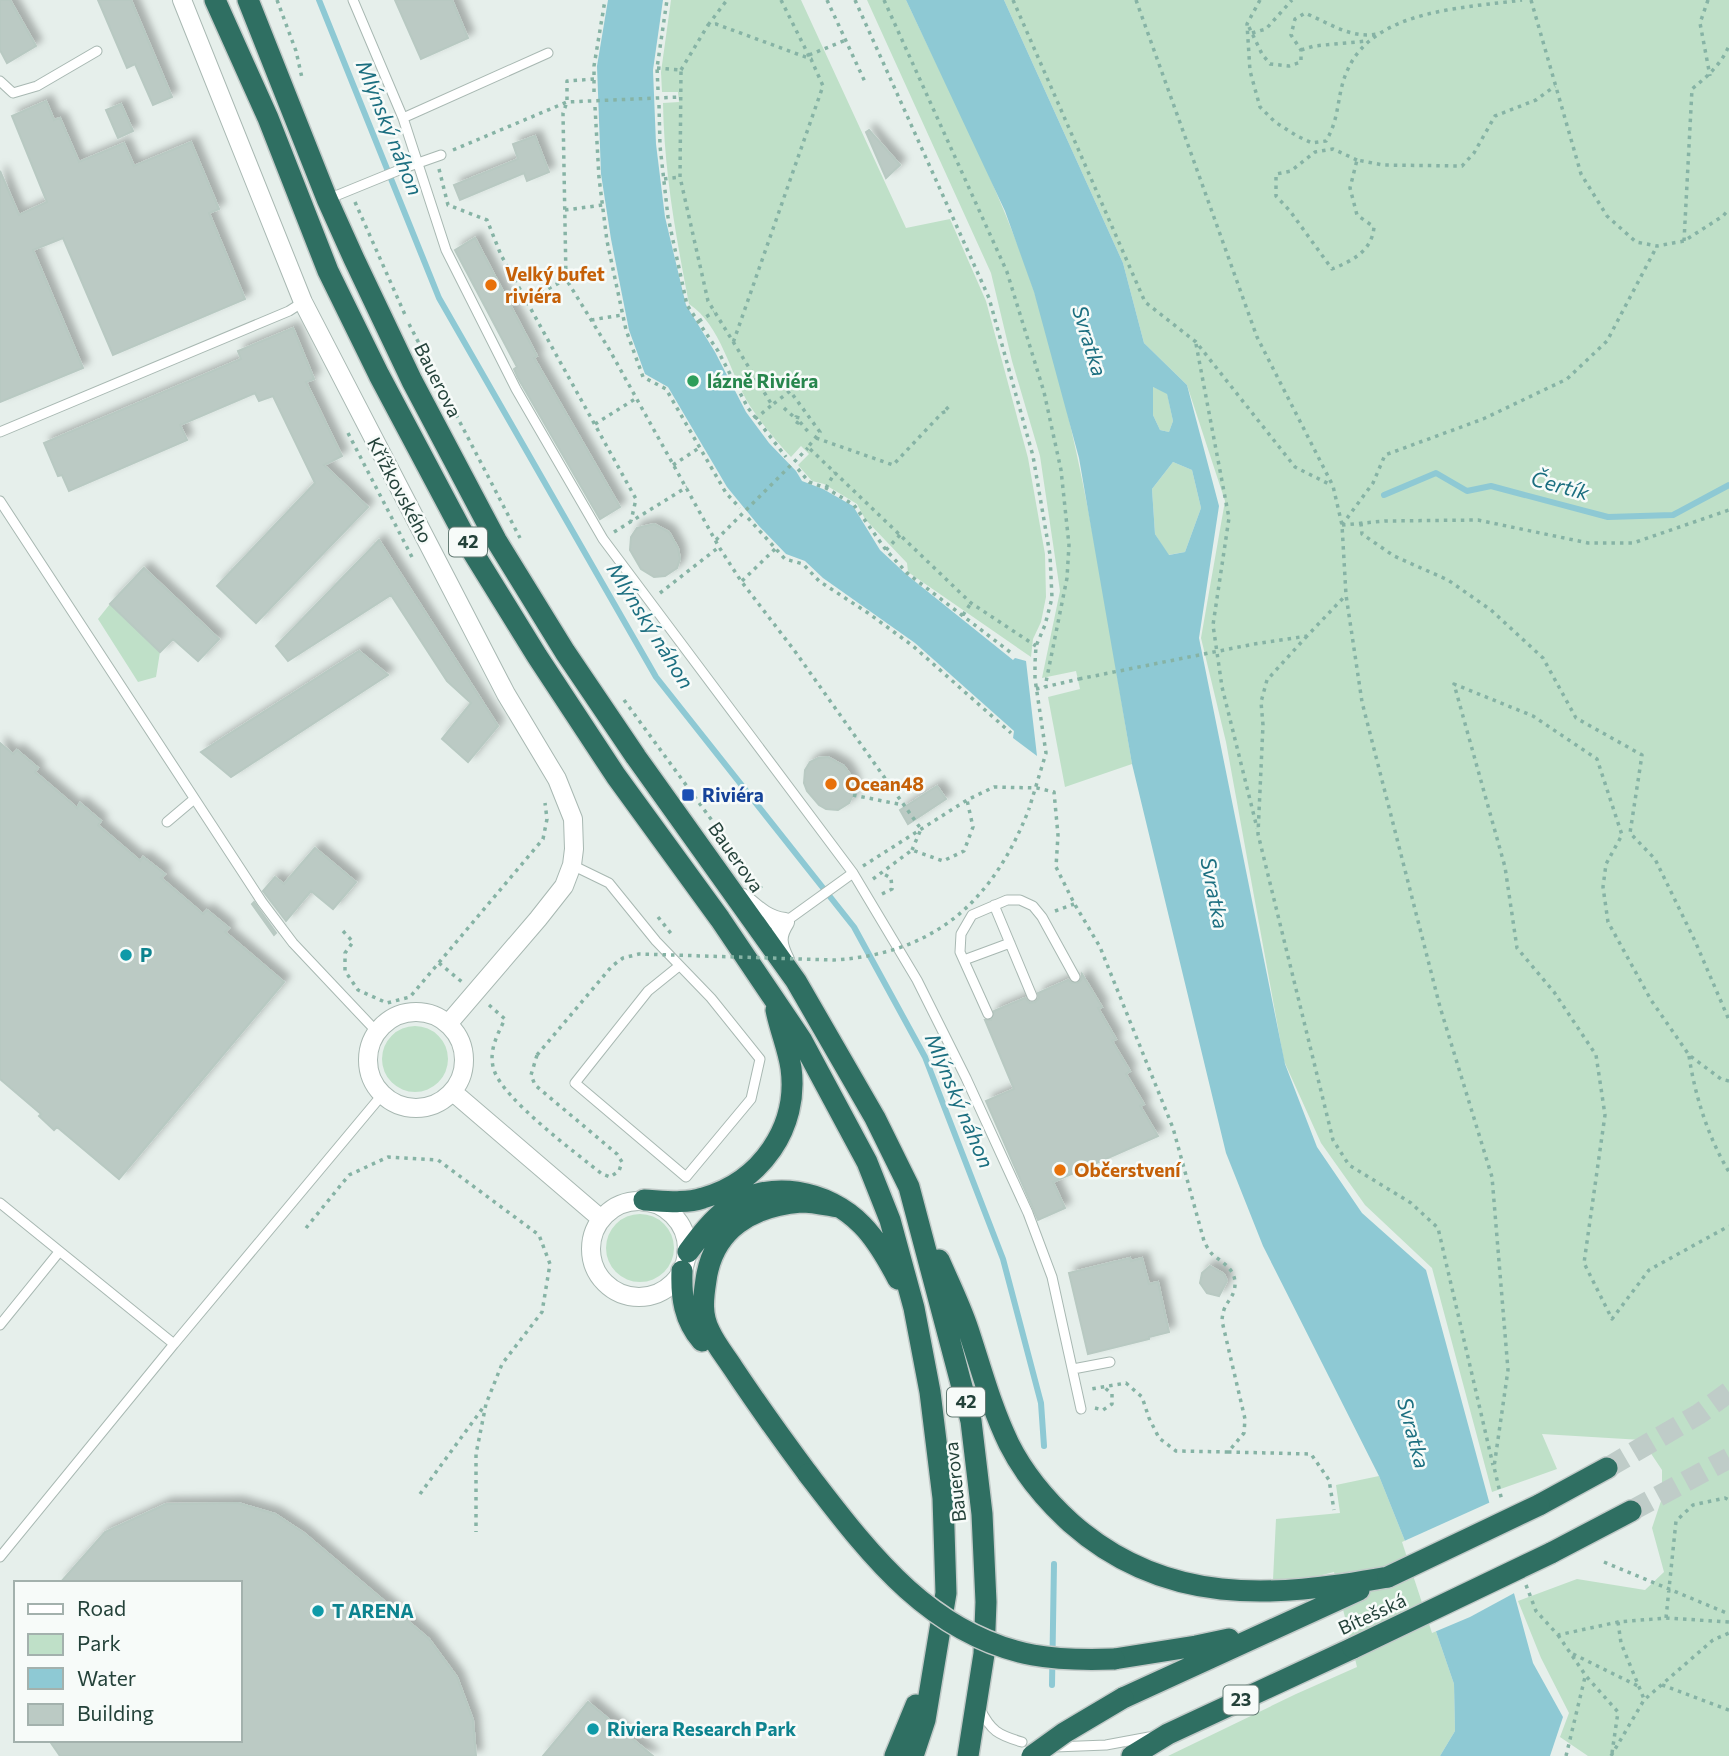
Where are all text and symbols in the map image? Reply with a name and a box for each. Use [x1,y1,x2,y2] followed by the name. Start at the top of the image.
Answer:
[352,56,429,199] water label: Mlýnský náhon
[505,262,605,307] place label: Velký bufet riviéra
[483,277,499,293] marker: Velký bufet riviéra
[1068,302,1113,379] water label: Svratka
[410,339,467,421] street label: Bauerova
[707,369,818,392] place label: lázně Riviéra
[685,373,701,389] marker: lázně Riviéra
[363,433,438,546] street label: Křížkovského
[1529,465,1593,504] water label: Čertík
[449,528,487,556] road number: 42
[603,558,700,693] water label: Mlýnský náhon
[845,772,924,795] place label: Ocean48
[823,776,839,792] marker: Ocean48
[702,783,764,806] place label: Riviéra
[680,787,696,803] marker: Riviéra
[704,817,769,896] street label: Bauerova
[1196,855,1235,931] water label: Svratka
[140,943,152,966] place label: P
[118,947,134,963] marker: P
[921,1029,1000,1171] water label: Mlýnský náhon
[1074,1158,1182,1181] place label: Občerstvení
[1052,1162,1068,1178] marker: Občerstvení
[947,1387,985,1416] road number: 42
[1393,1394,1436,1471] water label: Svratka
[939,1441,970,1523] street label: Bauerova
[14,1581,242,1742] legend
[1334,1588,1409,1639] street label: Bítešská
[77,1595,126,1620] text: Road
[332,1599,414,1622] place label: T ARENA
[310,1603,326,1619] marker: T ARENA
[77,1630,121,1655] text: Park
[77,1665,136,1690] text: Water
[1224,1686,1258,1714] road number: 23
[77,1700,154,1725] text: Building
[607,1717,796,1740] place label: Riviera Research Park
[585,1721,601,1737] marker: Riviera Research Park

